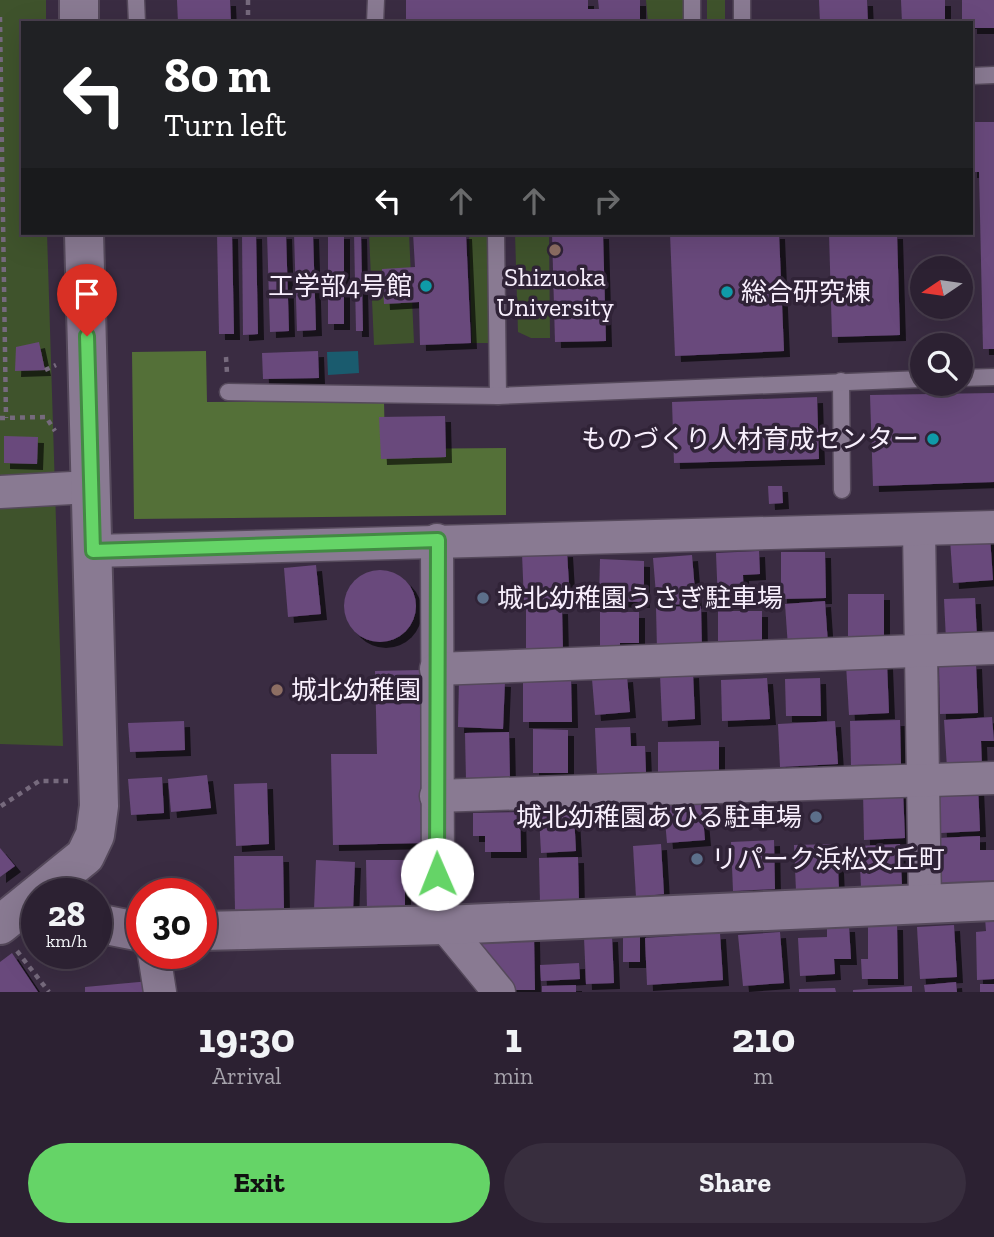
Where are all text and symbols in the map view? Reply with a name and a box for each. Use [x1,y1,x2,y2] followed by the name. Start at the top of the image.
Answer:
[164,46,271,105] text: 80 m
[49,49,140,140] icon: left
[164,106,286,144] text: Turn left
[369,182,407,220] icon: left
[442,182,480,220] icon: ahead
[515,182,553,220] icon: ahead
[588,182,626,220] icon: right
[547,242,563,258] marker: Shizuoka University
[910,256,973,318] north arrow
[910,256,973,396] map controls
[496,261,614,323] place label: Shizuoka University
[57,264,117,336] pin
[268,270,412,302] place label: 工学部4号館
[68,275,106,313] icon: arrive
[741,276,871,308] place label: 総合研究棟
[418,278,434,294] marker: 工学部4号館
[719,284,735,300] marker: 総合研究棟
[910,333,973,396] button: search
[581,423,919,455] place label: ものづくり人材育成センター
[925,431,941,447] marker: ものづくり人材育成センター
[497,582,783,614] place label: 城北幼稚園うさぎ駐車場
[475,590,491,606] marker: 城北幼稚園うさぎ駐車場
[291,674,421,706] place label: 城北幼稚園
[269,682,285,698] marker: 城北幼稚園
[516,801,802,833] place label: 城北幼稚園あひる駐車場
[808,809,824,825] marker: 城北幼稚園あひる駐車場
[400,837,474,911] position arrow
[711,843,945,875] place label: リパーク浜松文丘町
[689,851,705,867] marker: リパーク浜松文丘町
[126,878,217,969] speed limit sign: 30
[48,893,85,935] text: 28
[46,930,87,952] text: km/h
[199,1012,295,1063] text: 19:30
[505,1012,522,1063] text: 1
[732,1012,795,1063] text: 210
[212,1062,281,1090] text: Arrival
[494,1062,533,1090] text: min
[754,1062,773,1090] text: m
[28,1143,490,1223] button: Exit
[504,1143,966,1223] button: Share

